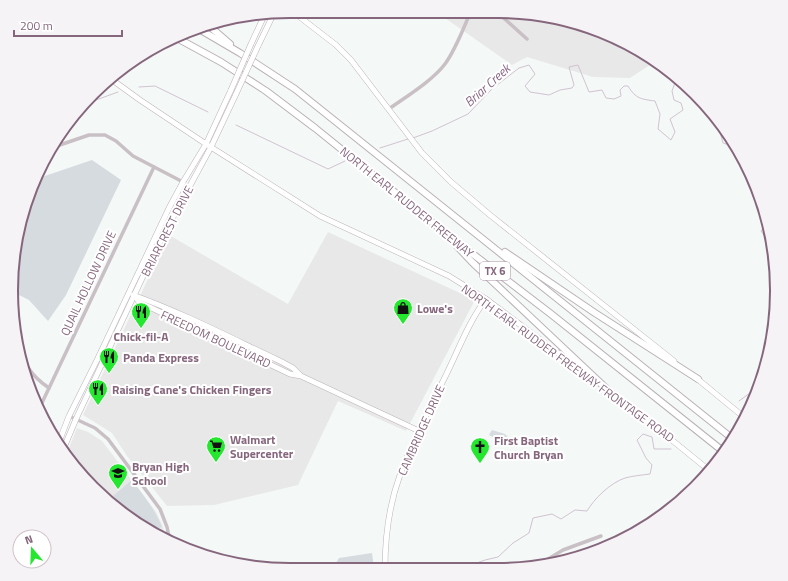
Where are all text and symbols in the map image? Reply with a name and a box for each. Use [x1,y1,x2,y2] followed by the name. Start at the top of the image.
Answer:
[14,12,122,38] scale bar
[20,16,53,35] text: 200 m
[459,57,516,111] water label: Briar Creek
[336,142,479,262] street label: NORTH EARL RUDDER FREEWAY
[136,182,198,280] street label: BRIARCREST DRIVE
[55,227,121,339] street label: QUAIL HOLLOW DRIVE
[480,262,510,280] road number: TX 6
[457,279,679,447] street label: NORTH EARL RUDDER FREEWAY FRONTAGE ROAD
[392,297,414,325] shop icon: Lowe's
[417,299,453,318] place label: Lowe's
[130,301,152,329] restaurant icon: Chick-fil-A
[158,305,274,373] street label: FREEDOM BOULEVARD
[113,327,169,346] place label: Chick-fil-A
[98,346,120,374] restaurant icon: Panda Express
[123,348,199,367] place label: Panda Express
[87,378,109,406] restaurant icon: Raising Cane's Chicken Fingers
[112,380,272,399] place label: Raising Cane's Chicken Fingers
[392,381,450,478] street label: CAMBRIDGE DRIVE
[230,430,294,463] place label: Walmart Supercenter
[494,431,563,464] place label: First Baptist Church Bryan
[205,435,227,463] supermarket icon: Walmart Supercenter
[469,436,491,464] church icon: First Baptist Church Bryan
[132,457,189,490] place label: Bryan High School
[107,462,129,490] school or university icon: Bryan High School
[12,529,52,569] north arrow
[23,531,35,548] text: N

